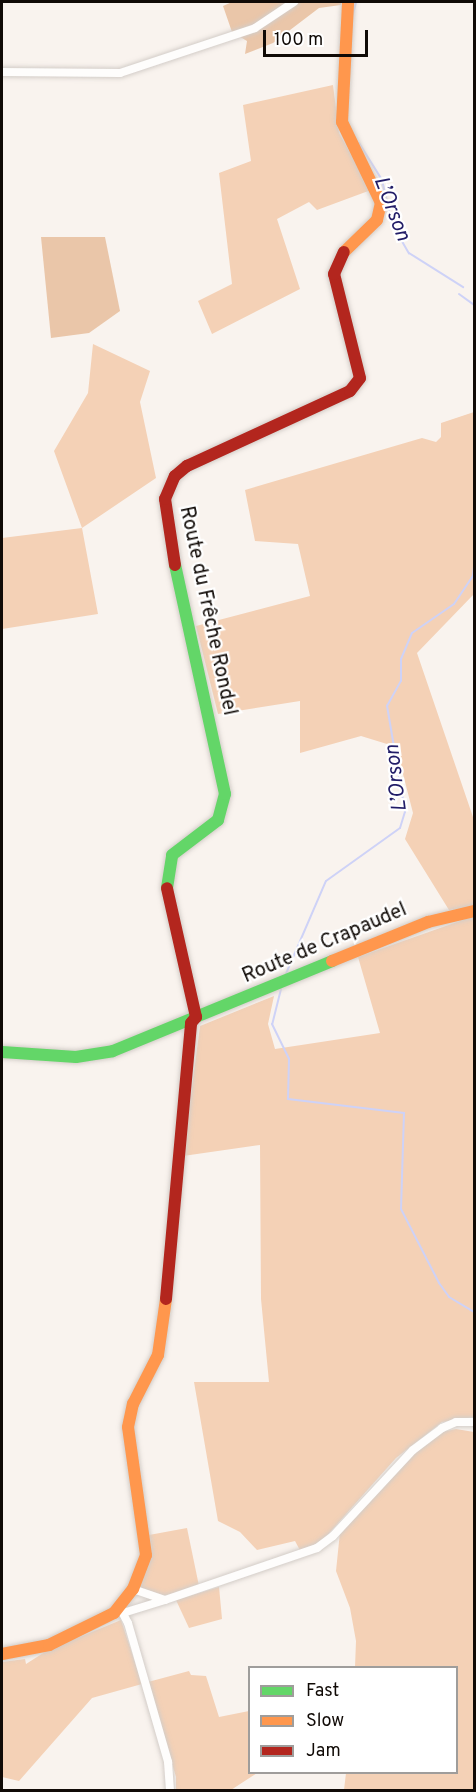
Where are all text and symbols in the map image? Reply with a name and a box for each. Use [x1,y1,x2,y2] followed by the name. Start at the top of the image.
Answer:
[266,18,371,56] scale bar
[274,29,323,52] text: 100 m
[367,173,415,245] water label: L’Orson
[173,504,241,718] street label: Route du Frêche Rondel
[380,743,414,813] water label: L’Orson
[239,899,411,989] street label: Route de Crapaudel
[248,1666,458,1774] legend
[306,1680,339,1703] text: Fast
[306,1710,344,1733] text: Slow
[306,1740,341,1763] text: Jam

